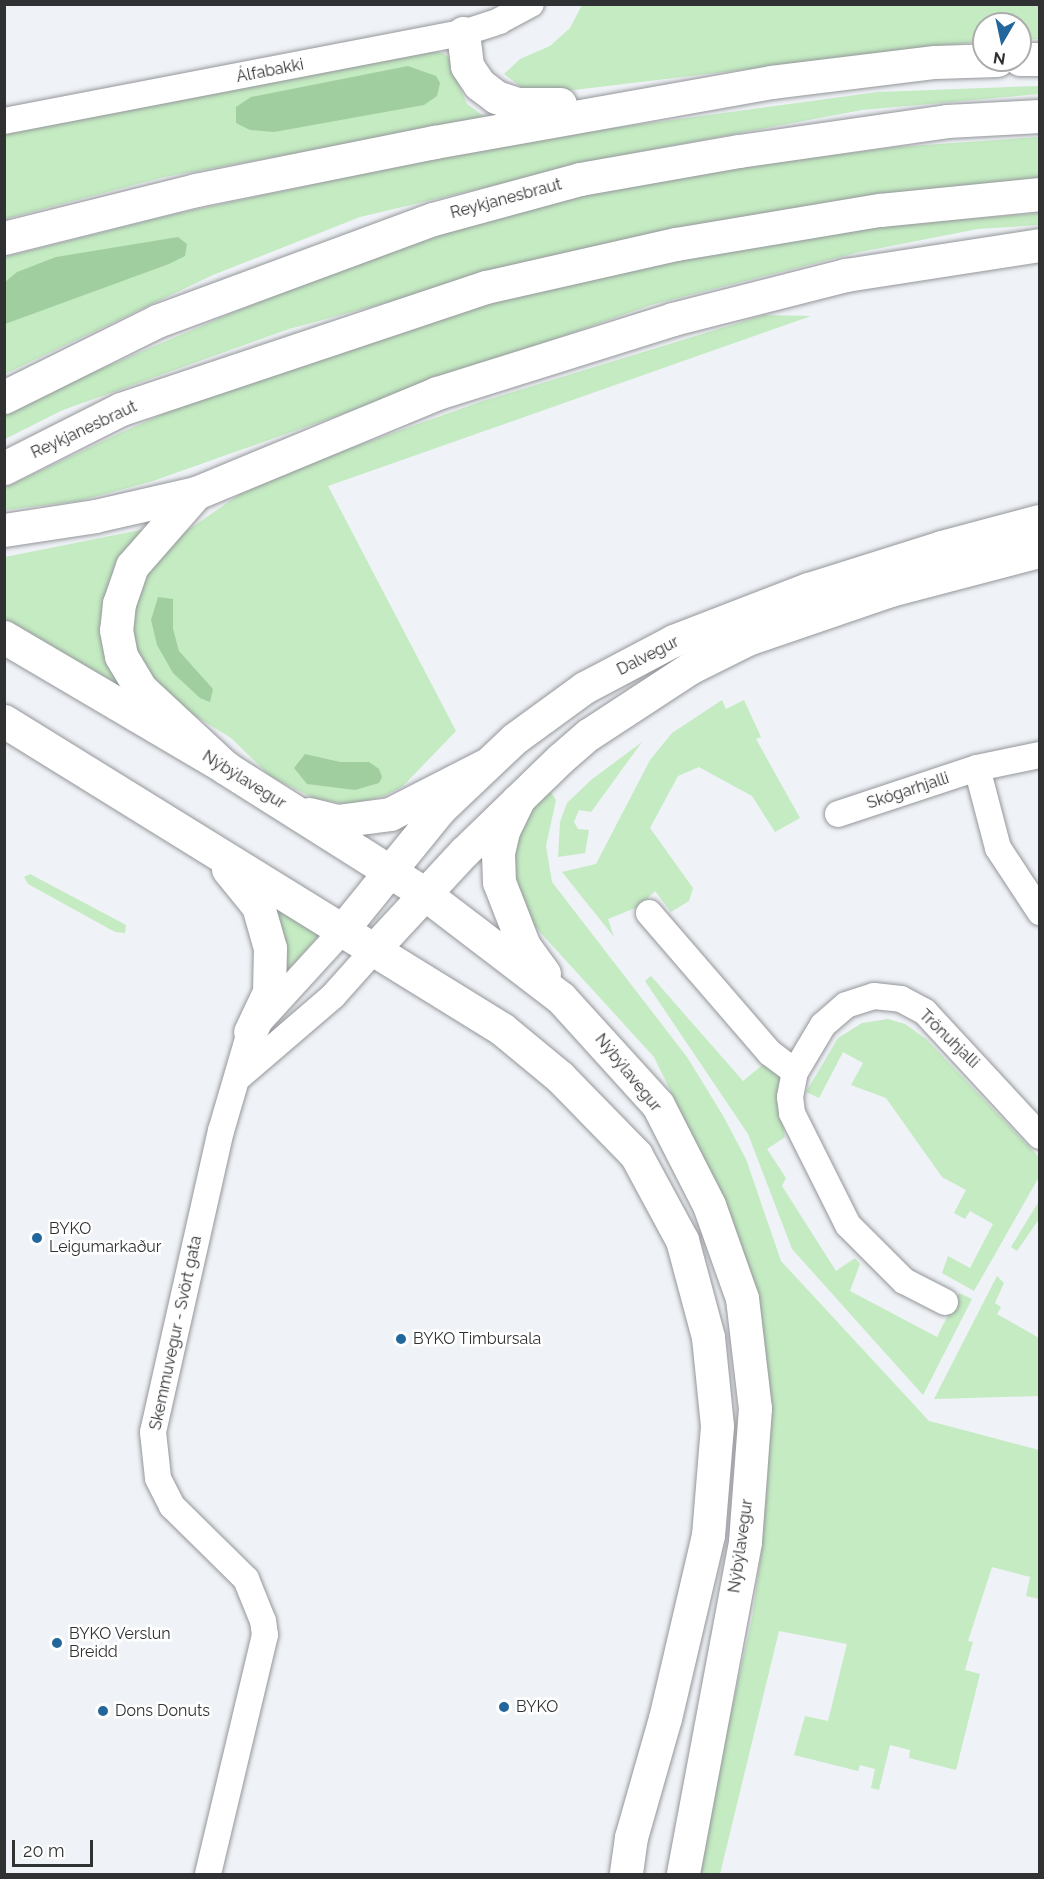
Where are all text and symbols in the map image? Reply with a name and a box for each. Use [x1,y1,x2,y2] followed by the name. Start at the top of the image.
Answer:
[972,12,1032,72] north arrow
[992,48,1007,69] text: N
[235,55,305,87] street label: Álfabakki
[448,175,564,223] street label: Reykjanesbraut
[28,397,140,463] street label: Reykjanesbraut
[614,632,682,680] street label: Dalvegur
[199,747,289,813] street label: Nýbýlavegur
[864,769,952,813] street label: Skógarhjalli
[915,1006,983,1072] street label: Trönuhjalli
[591,1030,665,1116] street label: Nýbýlavegur
[49,1219,161,1257] place label: BYKO Leigumarkaður
[30,1231,44,1245] marker: BYKO Leigumarkaður
[146,1234,206,1432] street label: Skemmuvegur - Svört gata
[413,1329,542,1349] place label: BYKO Timbursala
[394,1332,408,1346] marker: BYKO Timbursala
[725,1498,757,1594] street label: Nýbýlavegur
[69,1624,171,1662] place label: BYKO Verslun Breidd
[50,1636,64,1650] marker: BYKO Verslun Breidd
[516,1697,558,1717] place label: BYKO
[497,1700,511,1714] marker: BYKO
[115,1701,210,1721] place label: Dons Donuts
[96,1704,110,1718] marker: Dons Donuts
[15,1828,96,1866] scale bar
[23,1840,65,1861] text: 20 m

